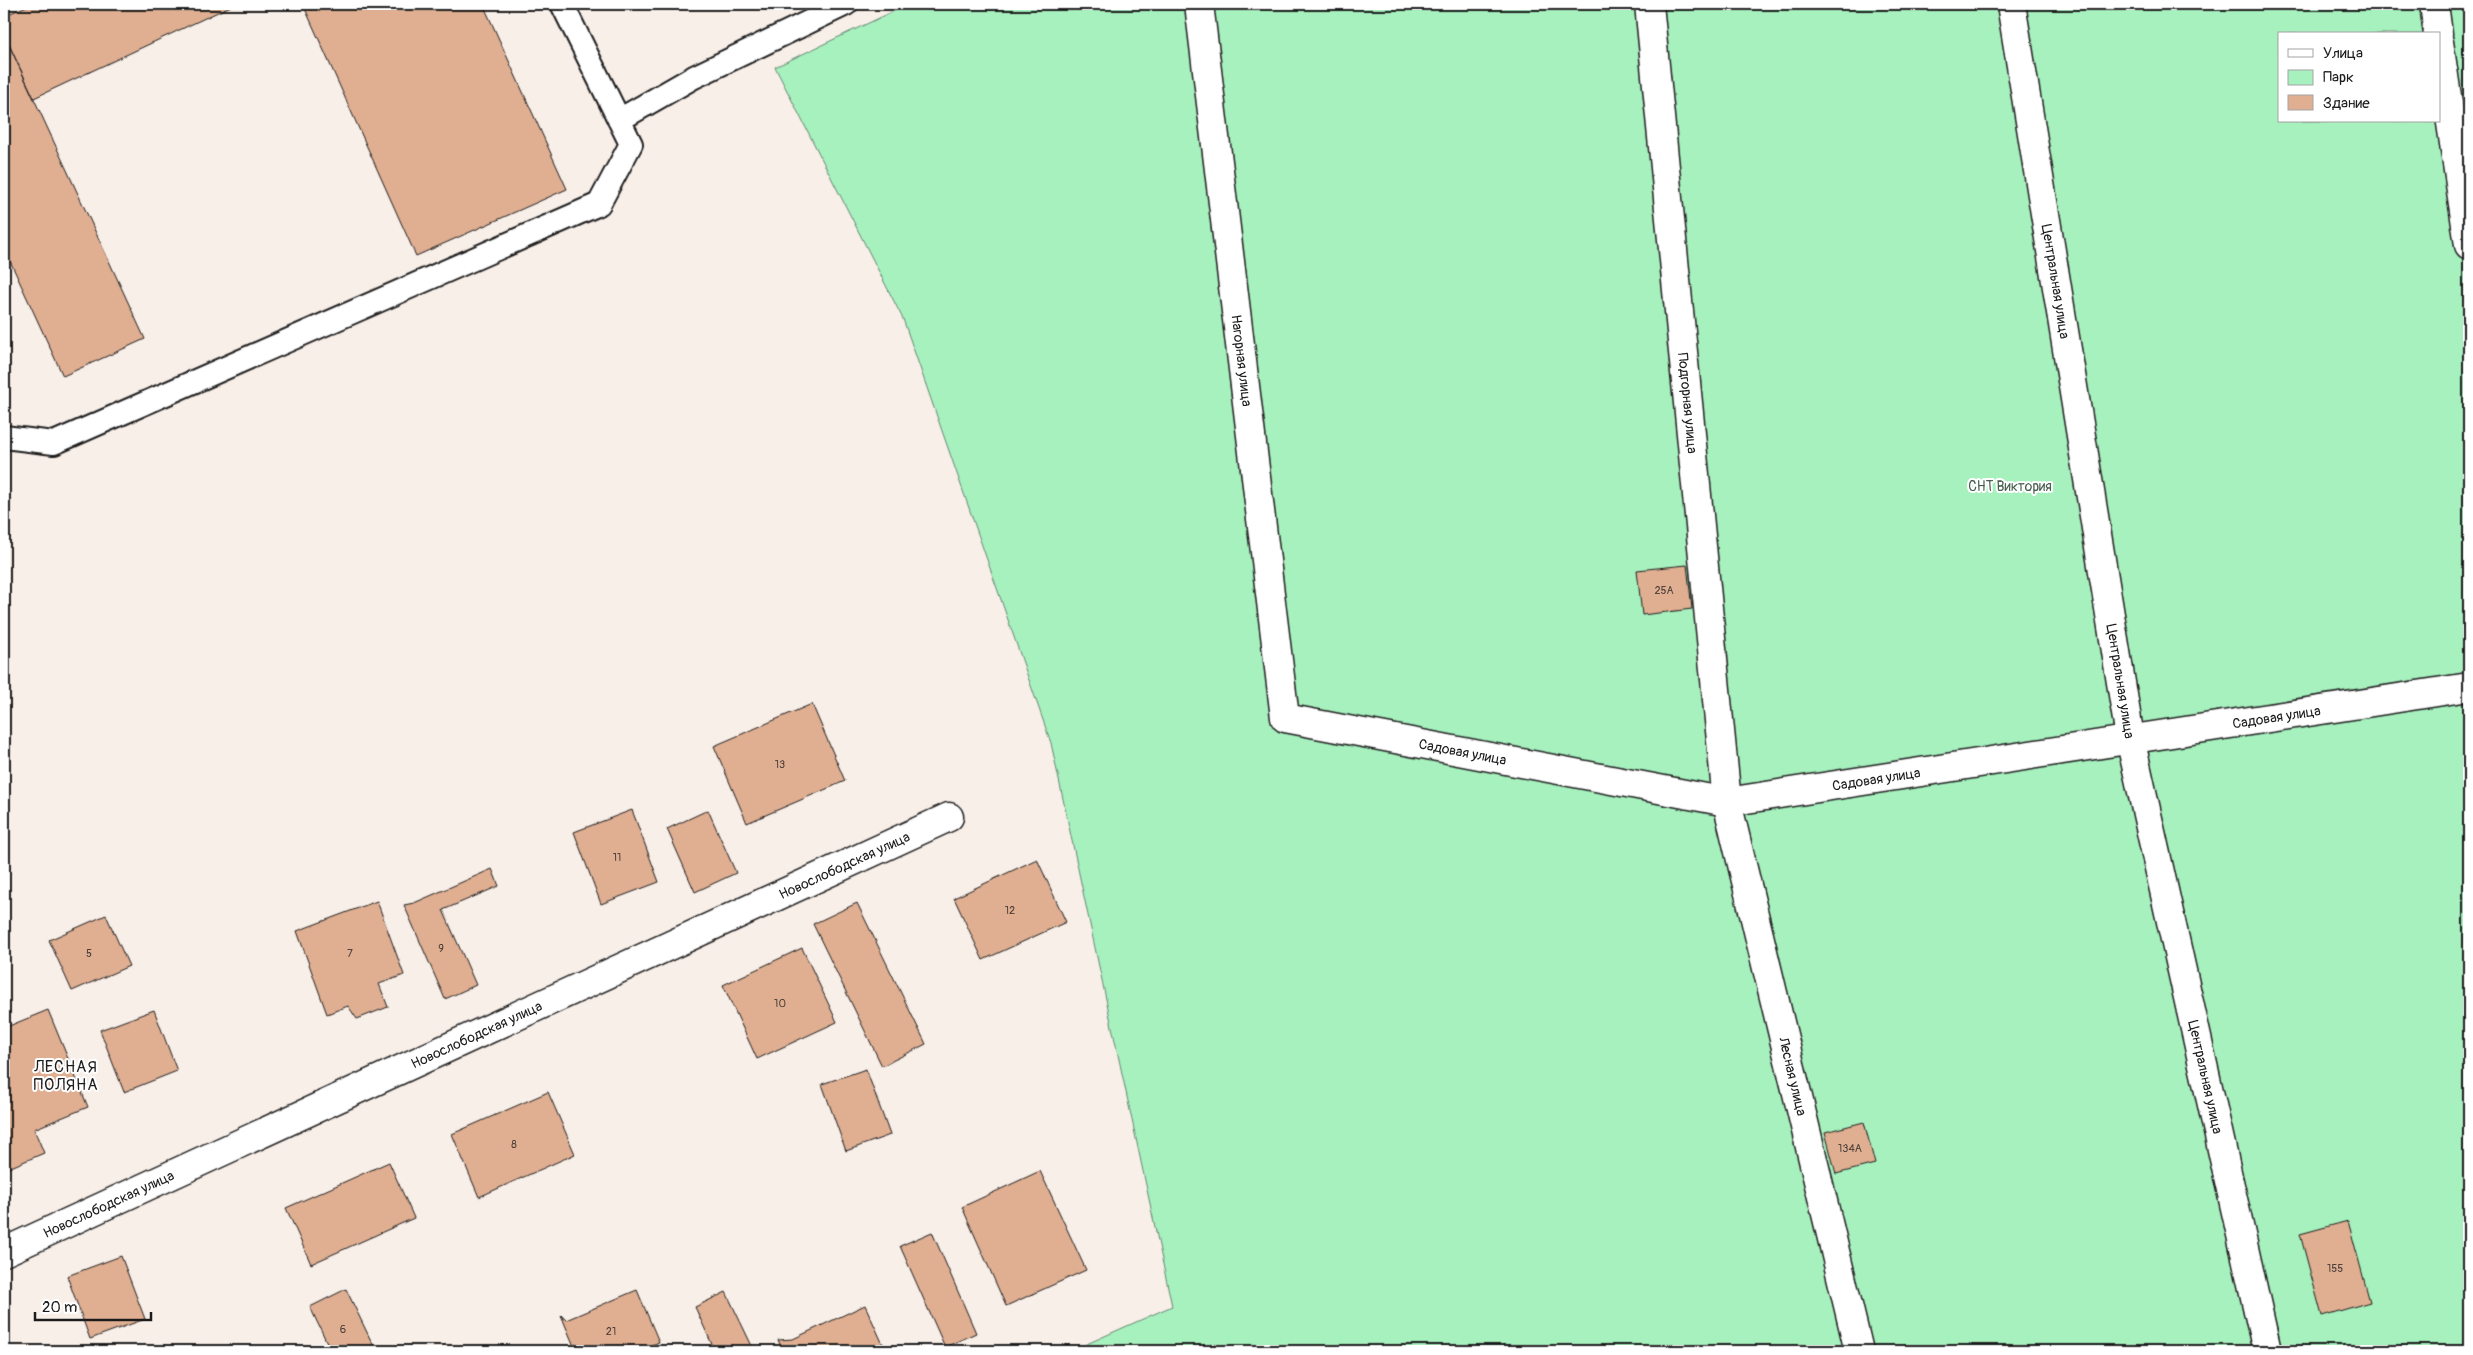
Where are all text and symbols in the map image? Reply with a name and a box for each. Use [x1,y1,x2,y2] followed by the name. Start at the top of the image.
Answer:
[2278,32,2440,122] legend
[2323,44,2363,63] text: Улица
[2323,68,2354,87] text: Парк
[2323,94,2370,113] text: Здание
[2038,223,2074,340] street label: Центральная улица
[1228,314,1256,407] street label: Нагорная улица
[1675,352,1701,454] street label: Подгорная улица
[1968,478,2052,495] park label: СНТ Виктория
[1654,584,1674,597] house number: 25А
[2103,623,2138,740] street label: Центральная улица
[2231,702,2322,732] street label: Садовая улица
[1417,735,1508,768] street label: Садовая улица
[775,758,785,771] house number: 13
[1831,764,1921,794] street label: Садовая улица
[776,828,912,903] street label: Новослободская улица
[613,851,621,864] house number: 11
[1005,904,1015,917] house number: 12
[438,942,444,955] house number: 9
[86,947,92,960] house number: 5
[347,947,353,960] house number: 7
[408,997,545,1072] street label: Новослободская улица
[774,997,786,1010] house number: 10
[2185,1019,2227,1135] street label: Центральная улица
[1775,1034,1811,1117] street label: Лесная улица
[33,1057,99,1095] district label: ЛЕСНАЯ ПОЛЯНА
[511,1138,517,1151] house number: 8
[1838,1142,1862,1155] house number: 134А
[40,1166,177,1241] street label: Новослободская улица
[2327,1262,2343,1275] house number: 155
[35,1290,151,1322] scale bar
[42,1298,77,1317] text: 20 m
[340,1323,346,1336] house number: 6
[606,1325,616,1338] house number: 21

